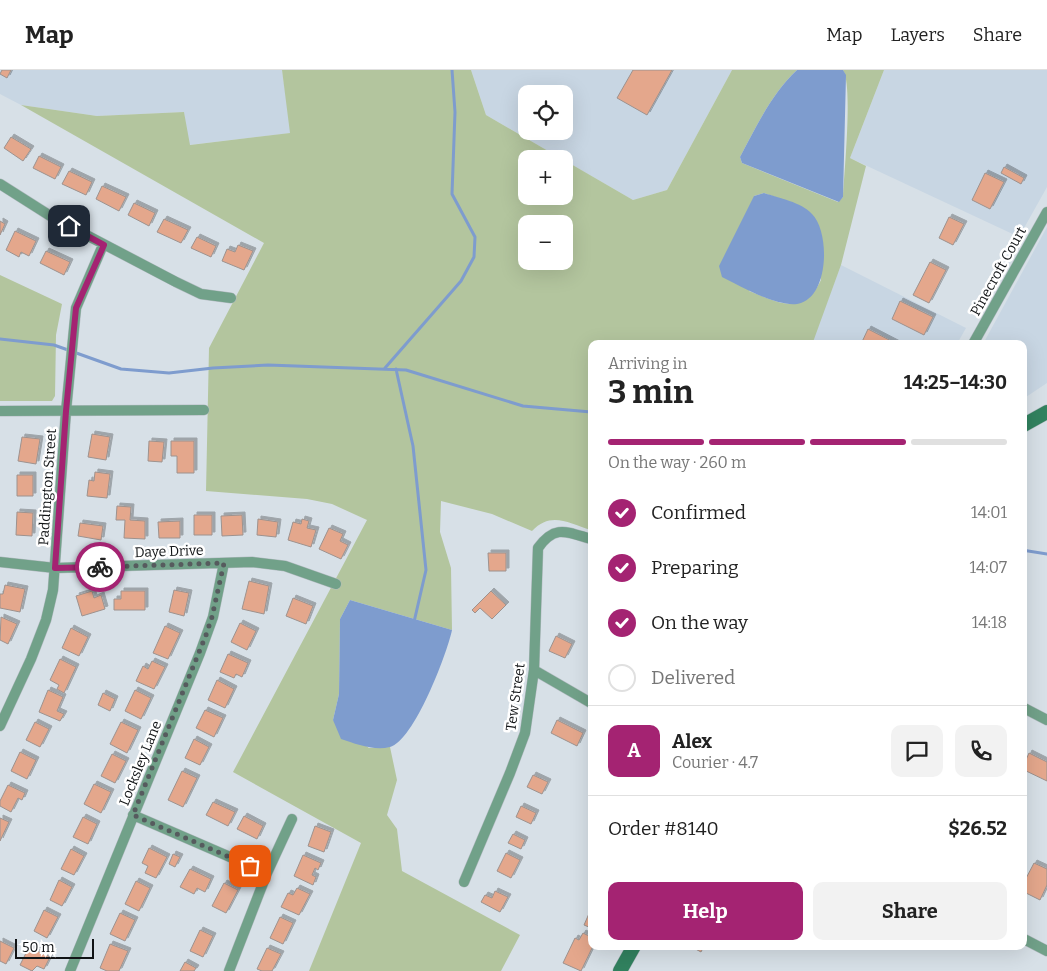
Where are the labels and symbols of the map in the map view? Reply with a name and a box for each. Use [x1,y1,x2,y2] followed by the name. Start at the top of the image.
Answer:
[48,205,90,247] pin
[967,224,1030,319] street label: Pinecroft Court
[35,428,60,546] street label: Paddington Street
[75,542,125,592] courier
[134,542,204,561] street label: Daye Drive
[502,662,529,732] street label: Tew Street
[116,718,165,808] street label: Locksley Lane
[229,845,271,887] pin
[15,936,94,959] scale bar

